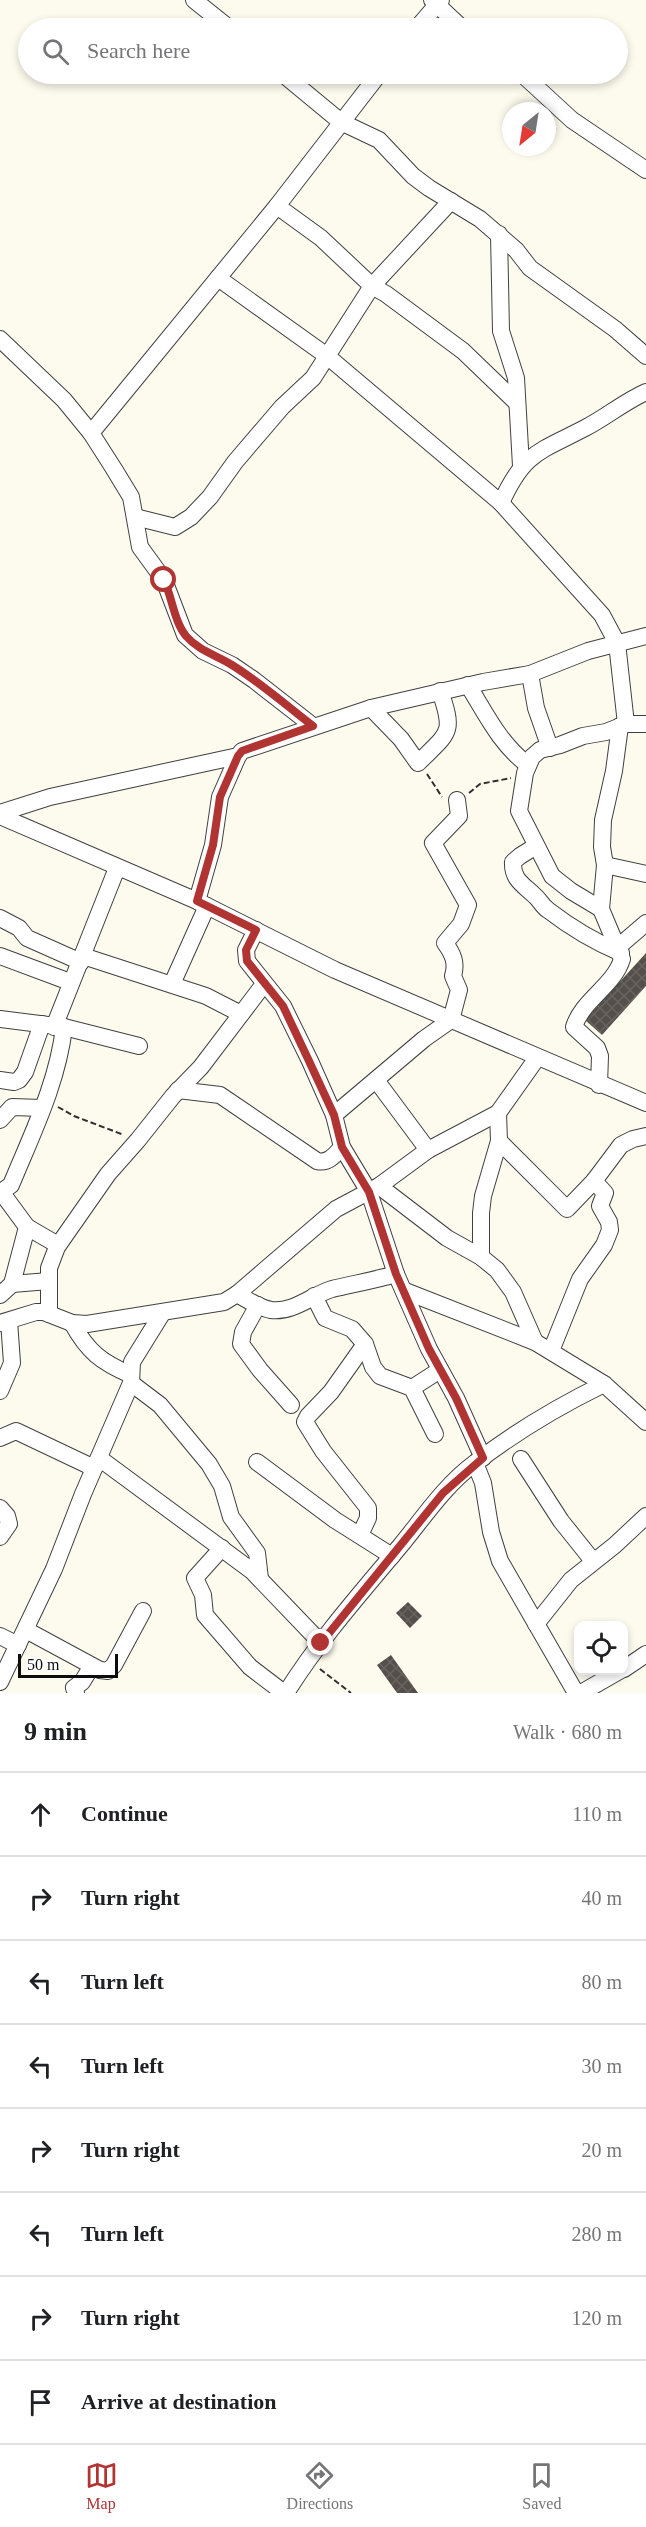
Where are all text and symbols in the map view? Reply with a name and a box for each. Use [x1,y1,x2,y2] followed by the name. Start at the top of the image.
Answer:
[18,18,628,84] search box
[39,35,72,68] icon: search
[87,38,190,63] text: Search here
[502,102,556,156] north arrow
[150,566,176,592] route start
[574,1621,628,1675] map controls
[574,1621,628,1675] button: locate
[307,1629,333,1655] route end
[18,1651,118,1678] scale bar
[27,1656,59,1673] text: 50 m
[24,1717,87,1746] text: 9 min
[513,1721,622,1743] text: Walk · 680 m
[24,1798,57,1831] icon: ahead
[81,1801,168,1826] text: Continue
[572,1803,622,1825] text: 110 m
[24,1882,57,1915] icon: right
[81,1885,180,1910] text: Turn right
[581,1887,622,1909] text: 40 m
[24,1966,57,1999] icon: left
[81,1969,164,1994] text: Turn left
[581,1971,622,1993] text: 80 m
[24,2050,57,2083] icon: left
[81,2053,164,2078] text: Turn left
[581,2055,622,2077] text: 30 m
[24,2134,57,2167] icon: right
[81,2137,180,2162] text: Turn right
[581,2139,622,2161] text: 20 m
[24,2218,57,2251] icon: left
[81,2221,164,2246] text: Turn left
[571,2223,622,2245] text: 280 m
[24,2302,57,2335] icon: right
[81,2305,180,2330] text: Turn right
[571,2307,622,2329] text: 120 m
[24,2386,57,2419] icon: arrive
[81,2389,277,2414] text: Arrive at destination
[85,2459,118,2513] tab: Map
[287,2459,353,2513] tab: Directions
[522,2459,561,2513] tab: Saved

